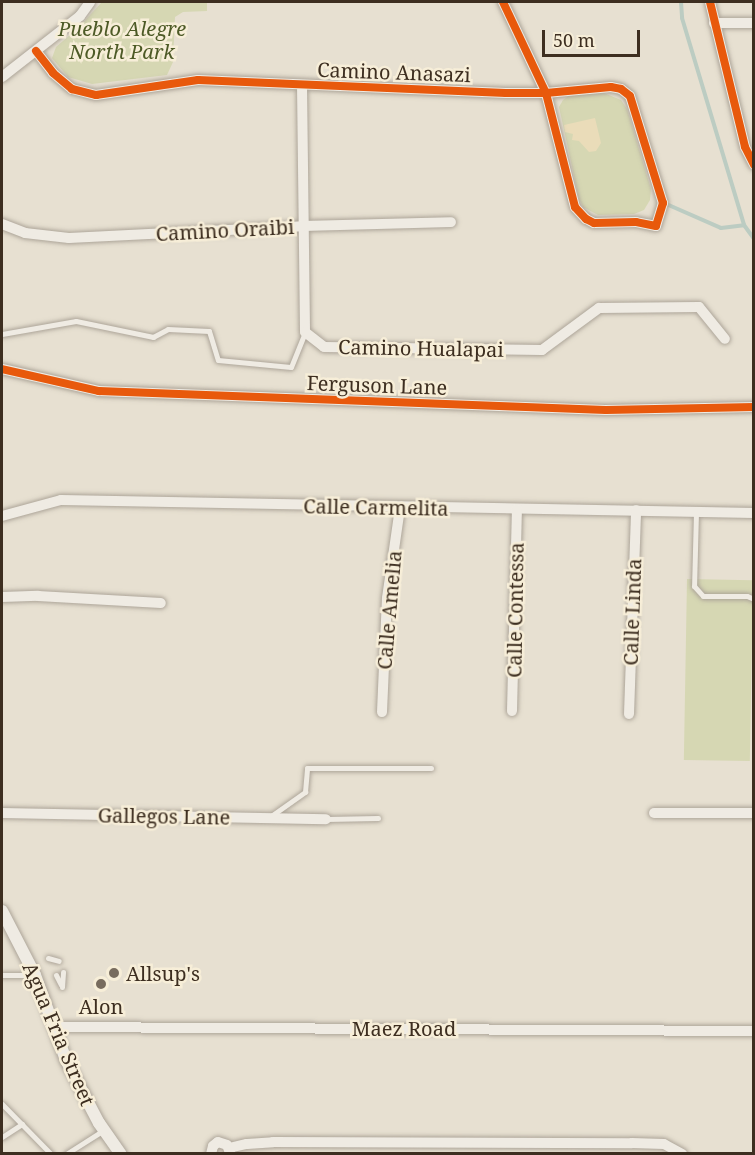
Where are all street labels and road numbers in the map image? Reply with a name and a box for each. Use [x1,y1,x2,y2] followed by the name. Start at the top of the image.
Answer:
[317,57,471,87] street label: Camino Anasazi
[155,214,295,246] street label: Camino Oraibi
[338,335,504,361] street label: Camino Hualapai
[306,371,448,399] street label: Ferguson Lane
[303,494,449,520] street label: Calle Carmelita
[502,542,528,678] street label: Calle Contessa
[372,549,406,671] street label: Calle Amelia
[618,558,646,666] street label: Calle Linda
[98,803,230,829] street label: Gallegos Lane
[18,959,100,1109] street label: Agua Fria Street
[352,1016,456,1040] street label: Maez Road

